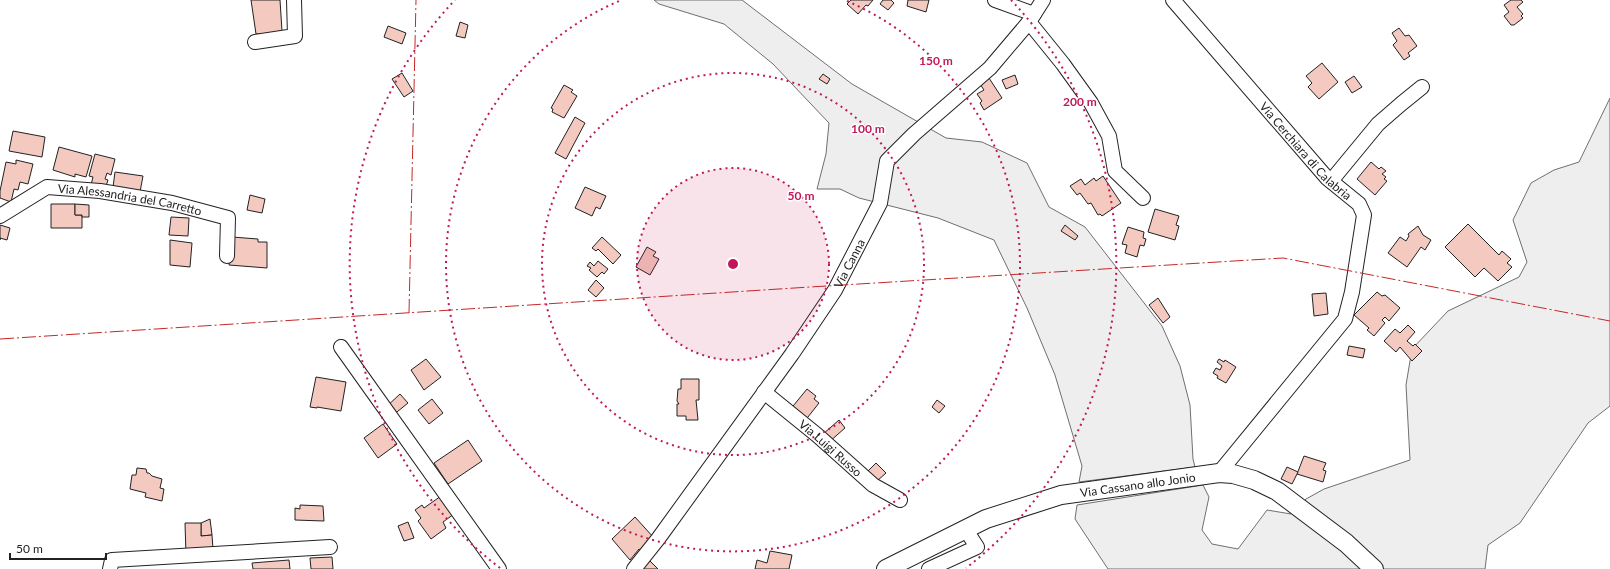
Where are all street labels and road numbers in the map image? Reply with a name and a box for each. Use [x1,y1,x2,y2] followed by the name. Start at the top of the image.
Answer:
[1257,98,1355,203] street label: Via Cerchiara di Calabria
[57,180,204,218] street label: Via Alessandria del Carretto
[830,236,868,290] street label: Via Canna
[796,416,866,479] street label: Via Luigi Russo
[1079,469,1197,500] street label: Via Cassano allo Jonio

